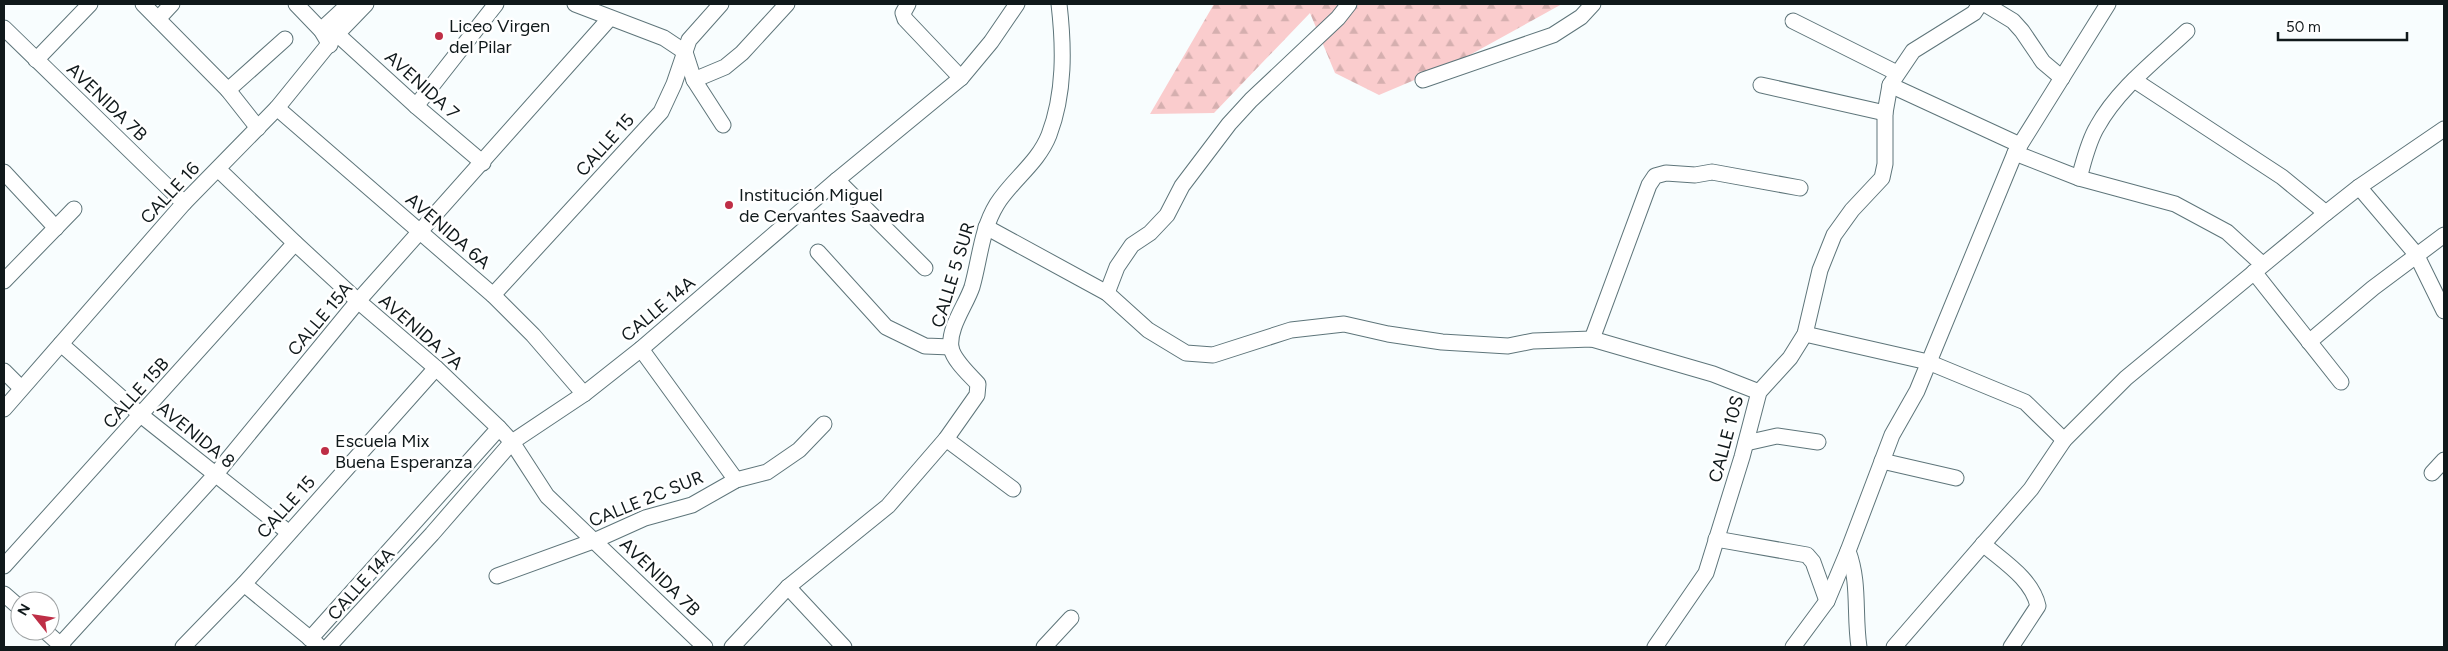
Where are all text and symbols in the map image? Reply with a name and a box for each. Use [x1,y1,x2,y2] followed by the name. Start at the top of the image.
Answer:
[2278,10,2407,42] scale bar
[449,15,550,58] place label: Liceo Virgen del Pilar
[2286,18,2321,36] text: 50 m
[433,30,445,42] marker: Liceo Virgen del Pilar
[380,46,464,124] street label: AVENIDA 7
[62,58,152,146] street label: AVENIDA 7B
[571,109,639,181] street label: CALLE 15
[136,157,204,229] street label: CALLE 16
[739,184,925,227] place label: Institución Miguel de Cervantes Saavedra
[401,188,495,274] street label: AVENIDA 6A
[723,199,735,211] marker: Institución Miguel de Cervantes Saavedra
[927,220,979,330] street label: CALLE 5 SUR
[617,272,699,346] street label: CALLE 14A
[283,278,357,360] street label: CALLE 15A
[374,290,468,374] street label: AVENIDA 7A
[98,353,174,433] street label: CALLE 15B
[1704,393,1748,485] street label: CALLE 10S
[153,397,239,473] street label: AVENIDA 8
[335,430,472,473] place label: Escuela Mix Buena Esperanza
[319,445,331,457] marker: Escuela Mix Buena Esperanza
[586,466,706,532] street label: CALLE 2C SUR
[252,471,320,543] street label: CALLE 15
[615,533,705,621] street label: AVENIDA 7B
[323,543,399,625] street label: CALLE 14A
[10,591,60,641] north arrow
[14,601,34,619] text: N

